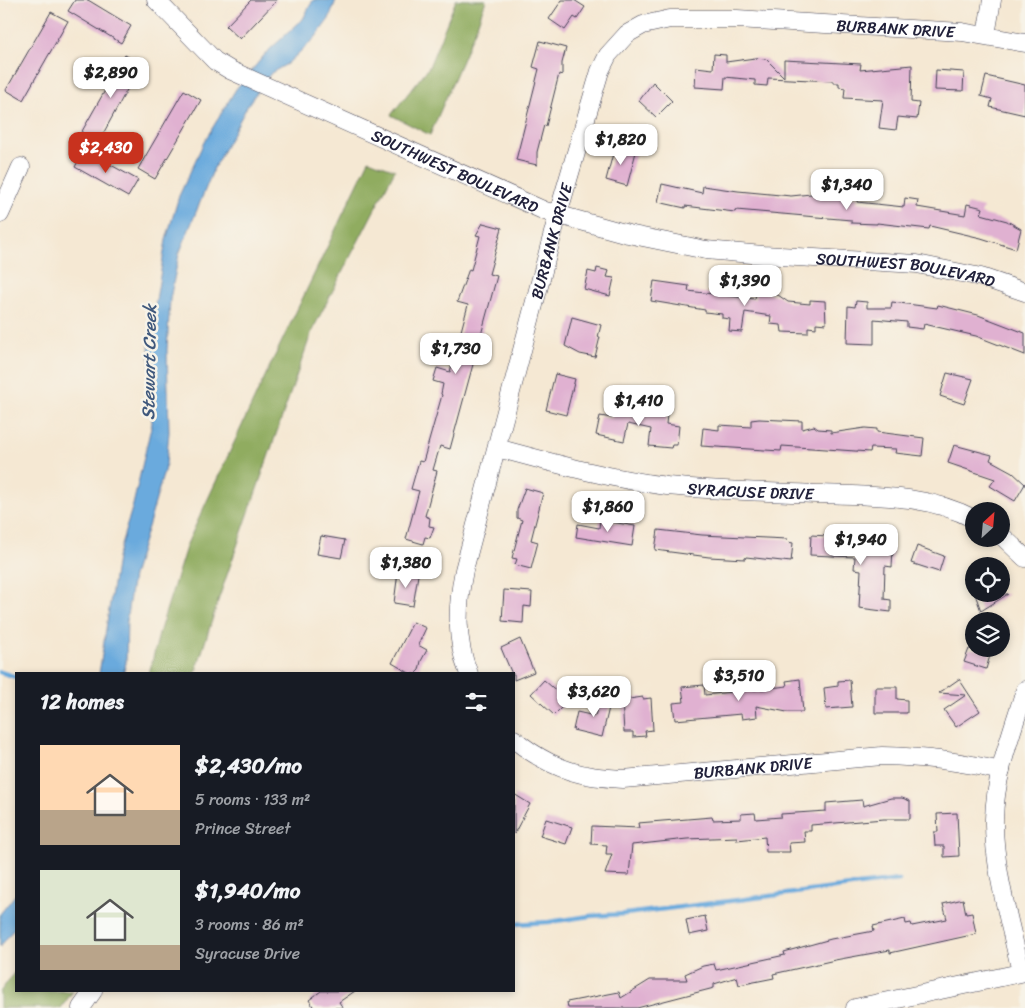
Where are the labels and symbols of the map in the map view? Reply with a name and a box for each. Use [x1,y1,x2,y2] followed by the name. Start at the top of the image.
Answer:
[835,10,957,46] street label: BURBANK DRIVE
[70,56,152,99] pin: $2,890
[367,121,544,221] street label: SOUTHWEST BOULEVARD
[580,124,662,166] pin: $1,820
[65,132,147,174] pin: $2,430
[806,168,888,211] pin: $1,340
[522,179,581,302] street label: BURBANK DRIVE
[815,244,1000,295] street label: SOUTHWEST BOULEVARD
[704,264,786,307] pin: $1,390
[132,302,166,420] water label: Stewart Creek
[415,332,497,375] pin: $1,730
[598,384,680,427] pin: $1,410
[686,473,815,508] street label: SYRACUSE DRIVE
[567,490,649,533] pin: $1,860
[965,502,1010,548] north arrow
[820,524,902,566] pin: $1,940
[365,546,447,589] pin: $1,380
[698,660,780,702] pin: $3,510
[553,676,635,718] pin: $3,620
[692,748,814,787] street label: BURBANK DRIVE

